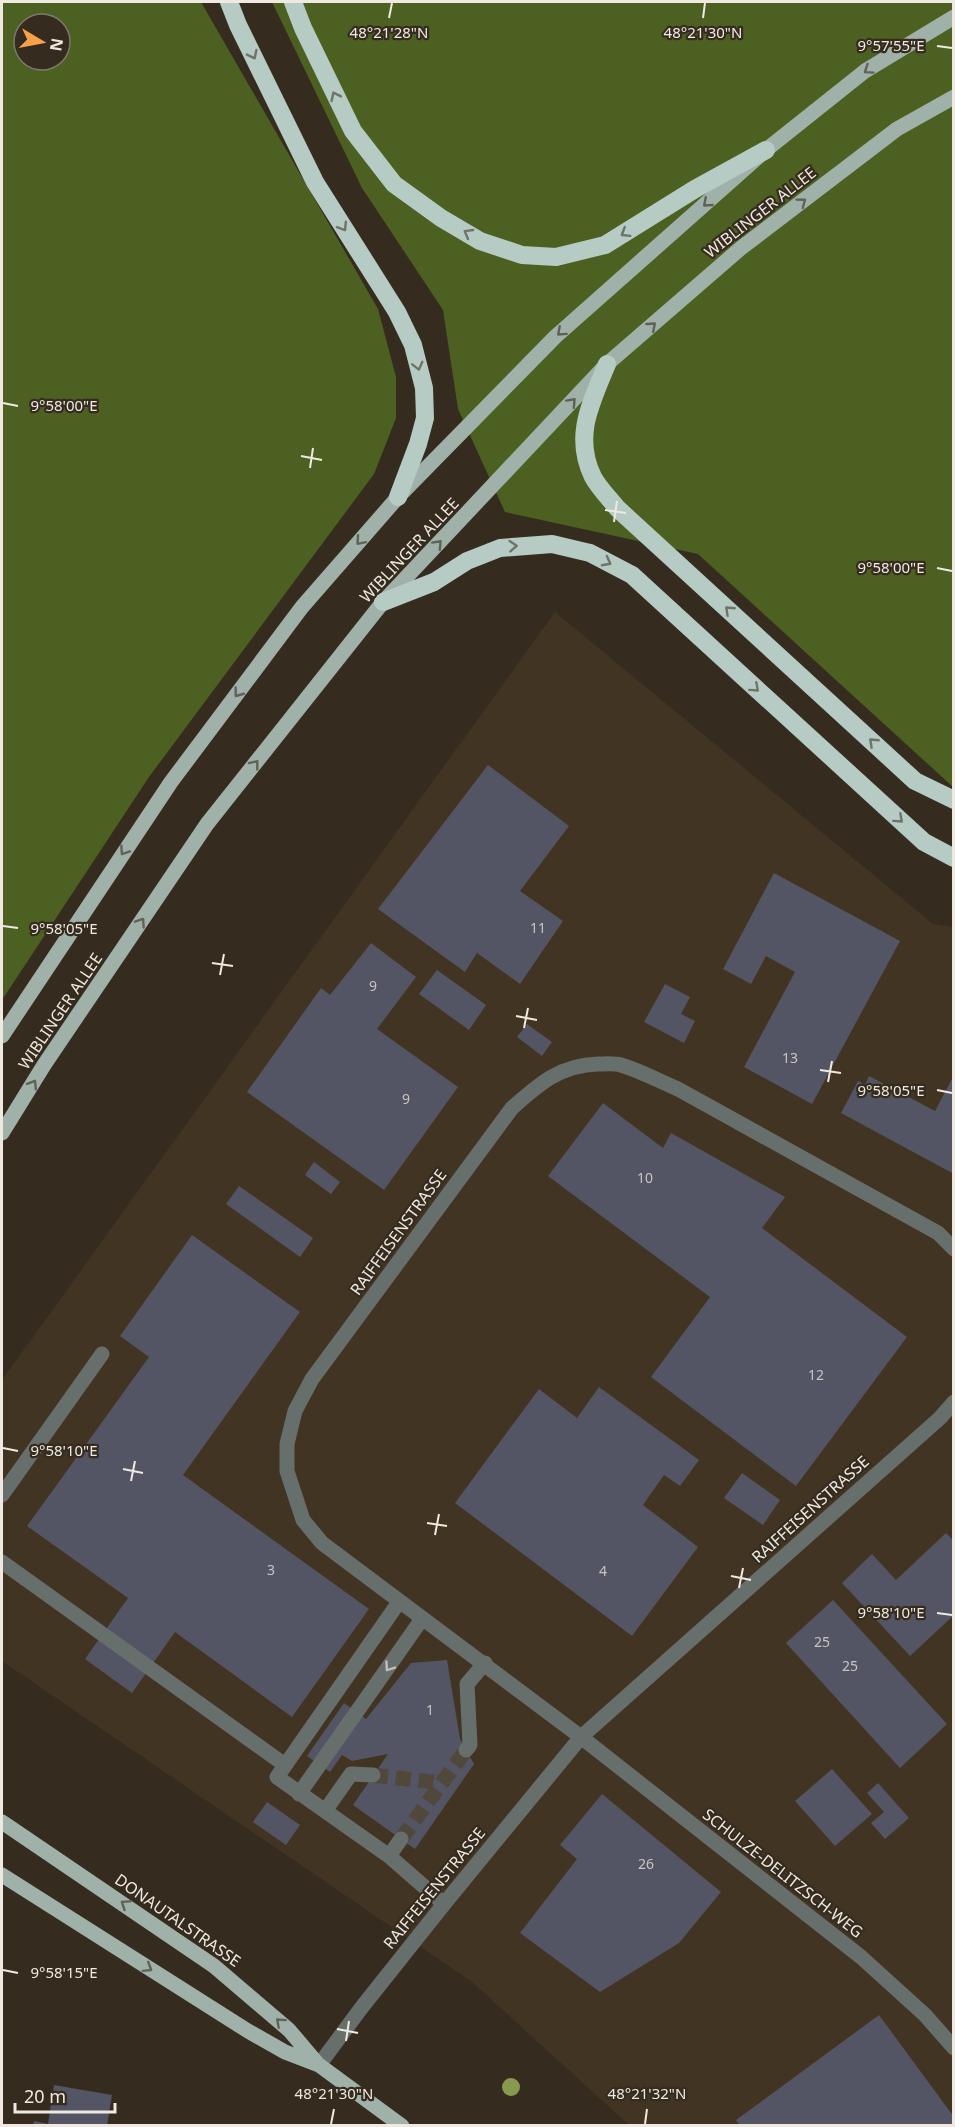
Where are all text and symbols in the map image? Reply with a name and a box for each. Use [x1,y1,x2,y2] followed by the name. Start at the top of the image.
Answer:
[12,12,72,72] north arrow
[350,22,428,42] text: 48°21'28"N
[664,22,742,42] text: 48°21'30"N
[857,35,925,55] text: 9°57'55"E
[45,36,69,53] text: N
[245,49,257,60] one-way arrow
[864,63,875,74] one-way arrow
[331,91,343,102] one-way arrow
[700,161,820,263] street label: WIBLINGER ALLEE
[703,196,714,207] one-way arrow
[795,198,806,209] one-way arrow
[336,221,347,232] one-way arrow
[621,225,631,237] one-way arrow
[463,229,474,241] one-way arrow
[645,322,656,333] one-way arrow
[557,325,567,336] one-way arrow
[411,361,424,371] one-way arrow
[30,395,98,415] text: 9°58'00"E
[564,399,575,410] one-way arrow
[355,493,463,607] street label: WIBLINGER ALLEE
[356,534,367,545] one-way arrow
[431,540,442,551] one-way arrow
[509,540,518,553] one-way arrow
[600,555,611,566] one-way arrow
[857,557,925,577] text: 9°58'00"E
[725,607,736,618] one-way arrow
[748,680,759,691] one-way arrow
[234,686,245,697] one-way arrow
[869,738,879,749] one-way arrow
[247,759,258,770] one-way arrow
[892,812,903,823] one-way arrow
[121,845,132,856] one-way arrow
[134,917,145,928] one-way arrow
[30,918,98,938] text: 9°58'05"E
[530,918,546,937] house number: 11
[13,948,107,1074] street label: WIBLINGER ALLEE
[369,976,377,995] house number: 9
[782,1048,798,1067] house number: 13
[25,1080,37,1090] one-way arrow
[857,1080,925,1100] text: 9°58'05"E
[402,1089,410,1108] house number: 9
[345,1165,451,1299] street label: RAIFFEISENSTRASSE
[637,1168,653,1187] house number: 10
[808,1365,824,1384] house number: 12
[30,1440,98,1460] text: 9°58'10"E
[747,1450,873,1568] street label: RAIFFEISENSTRASSE
[267,1560,275,1579] house number: 3
[599,1561,607,1580] house number: 4
[857,1602,925,1622] text: 9°58'10"E
[814,1632,830,1651] house number: 25
[842,1656,858,1675] house number: 25
[385,1660,396,1671] one-way arrow
[426,1700,434,1719] house number: 1
[698,1803,868,1943] street label: SCHULZE-DELITZSCH-WEG
[378,1823,490,1953] street label: RAIFFEISENSTRASSE
[638,1854,654,1873] house number: 26
[111,1868,245,1972] street label: DONAUTALSTRASSE
[121,1900,132,1911] one-way arrow
[141,1961,152,1972] one-way arrow
[30,1962,98,1982] text: 9°58'15"E
[276,2018,287,2029] one-way arrow
[15,2076,116,2114] scale bar
[295,2083,373,2103] text: 48°21'30"N
[608,2083,686,2103] text: 48°21'32"N
[24,2084,66,2108] text: 20 m

